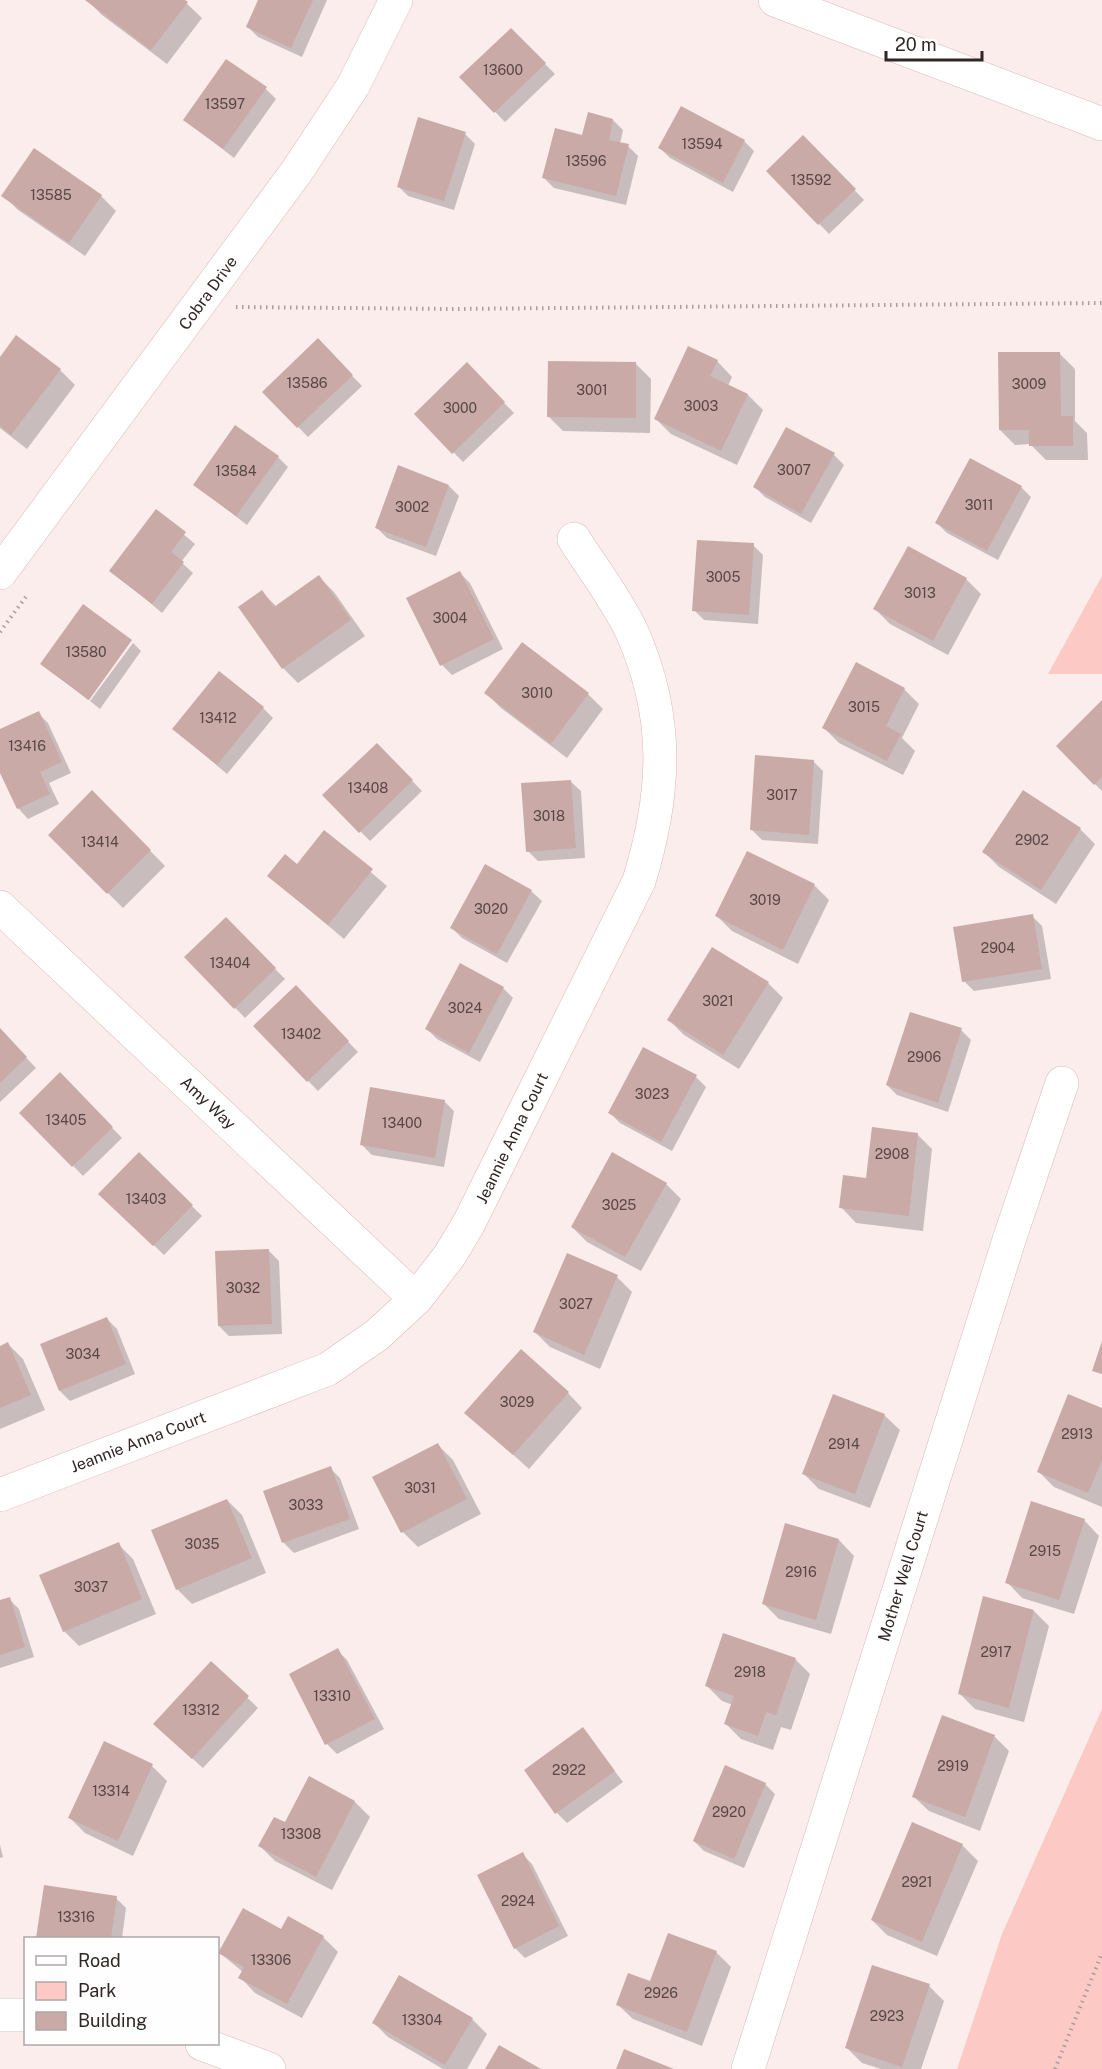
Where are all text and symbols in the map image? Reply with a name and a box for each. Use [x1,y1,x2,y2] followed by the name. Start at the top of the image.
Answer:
[886,24,982,62] scale bar
[895,34,937,55] text: 20 m
[483,62,523,78] house number: 13600
[205,96,245,112] house number: 13597
[681,136,723,152] house number: 13594
[566,153,607,169] house number: 13596
[791,172,831,188] house number: 13592
[30,187,72,203] house number: 13585
[175,252,241,334] street label: Cobra Drive
[286,375,328,391] house number: 13586
[1012,376,1046,392] house number: 3009
[576,382,608,398] house number: 3001
[684,398,718,414] house number: 3003
[443,400,477,416] house number: 3000
[777,462,811,478] house number: 3007
[215,463,257,479] house number: 13584
[965,497,993,513] house number: 3011
[395,499,429,515] house number: 3002
[706,569,740,585] house number: 3005
[904,585,936,601] house number: 3013
[433,610,467,626] house number: 3004
[65,644,107,660] house number: 13580
[521,685,553,701] house number: 3010
[848,699,880,715] house number: 3015
[199,710,237,726] house number: 13412
[8,738,46,754] house number: 13416
[348,780,388,796] house number: 13408
[766,787,798,803] house number: 3017
[533,808,565,824] house number: 3018
[1015,832,1049,848] house number: 2902
[81,834,119,850] house number: 13414
[749,892,781,908] house number: 3019
[474,901,508,917] house number: 3020
[981,940,1015,956] house number: 2904
[210,955,251,971] house number: 13404
[702,993,734,1009] house number: 3021
[448,1000,482,1016] house number: 3024
[281,1026,321,1042] house number: 13402
[907,1049,941,1065] house number: 2906
[472,1069,552,1207] street label: Jeannie Anna Court
[176,1073,240,1134] street label: Amy Way
[635,1086,669,1102] house number: 3023
[46,1112,86,1128] house number: 13405
[382,1115,422,1131] house number: 13400
[875,1146,909,1162] house number: 2908
[126,1191,166,1207] house number: 13403
[602,1197,636,1213] house number: 3025
[226,1280,260,1296] house number: 3032
[559,1296,593,1312] house number: 3027
[66,1346,101,1362] house number: 3034
[500,1394,534,1410] house number: 3029
[68,1407,208,1477] street label: Jeannie Anna Court
[1061,1426,1093,1442] house number: 2913
[828,1436,860,1452] house number: 2914
[404,1480,436,1496] house number: 3031
[289,1497,324,1513] house number: 3033
[874,1508,932,1644] street label: Mother Well Court
[185,1536,220,1552] house number: 3035
[1029,1543,1061,1559] house number: 2915
[785,1564,817,1580] house number: 2916
[74,1579,108,1595] house number: 3037
[980,1644,1012,1660] house number: 2917
[734,1664,766,1680] house number: 2918
[313,1688,351,1704] house number: 13310
[182,1702,220,1718] house number: 13312
[937,1758,969,1774] house number: 2919
[552,1762,586,1778] house number: 2922
[92,1783,130,1799] house number: 13314
[712,1804,746,1820] house number: 2920
[281,1826,321,1842] house number: 13308
[901,1874,933,1890] house number: 2921
[501,1893,535,1909] house number: 2924
[57,1909,95,1925] house number: 13316
[24,1937,219,2045] legend
[78,1950,121,1971] text: Road
[251,1952,291,1968] house number: 13306
[78,1980,116,2001] text: Park
[644,1985,678,2001] house number: 2926
[870,2008,904,2024] house number: 2923
[78,2010,147,2031] text: Building
[402,2012,442,2028] house number: 13304

